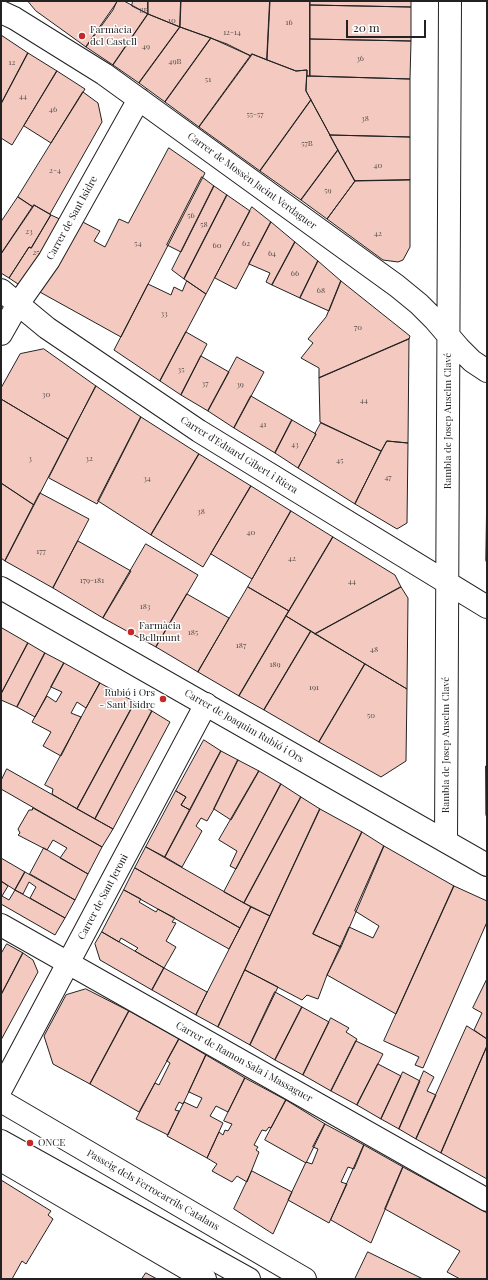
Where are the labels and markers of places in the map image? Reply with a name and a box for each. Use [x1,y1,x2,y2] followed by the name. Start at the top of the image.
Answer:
[90,24,137,48] place label: Farmàcia del Castell
[77,31,87,41] marker: Farmàcia del Castell
[139,620,181,644] place label: Farmàcia Bellmunt
[126,627,136,637] marker: Farmàcia Bellmunt
[99,687,155,710] place label: Rubió i Ors - Sant Isidre
[158,694,168,704] marker: Rubió i Ors - Sant Isidre
[38,1137,65,1149] place label: ONCE
[25,1138,35,1148] marker: ONCE

